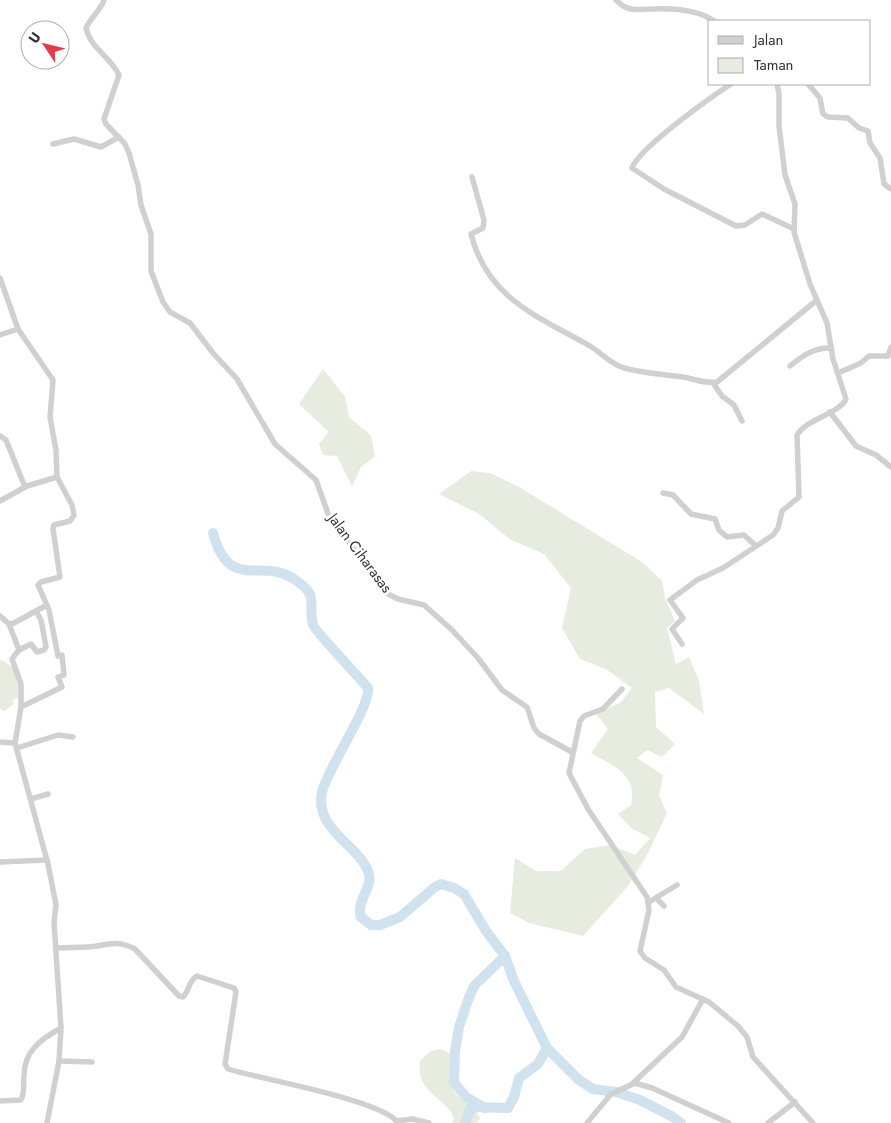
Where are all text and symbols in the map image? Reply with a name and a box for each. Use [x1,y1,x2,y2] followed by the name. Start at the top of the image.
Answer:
[20,20,70,70] north arrow
[708,20,871,85] legend
[23,28,45,47] text: U
[752,29,783,51] text: Jalan
[754,54,793,76] text: Taman
[321,507,397,597] street label: Jalan Ciharasas

